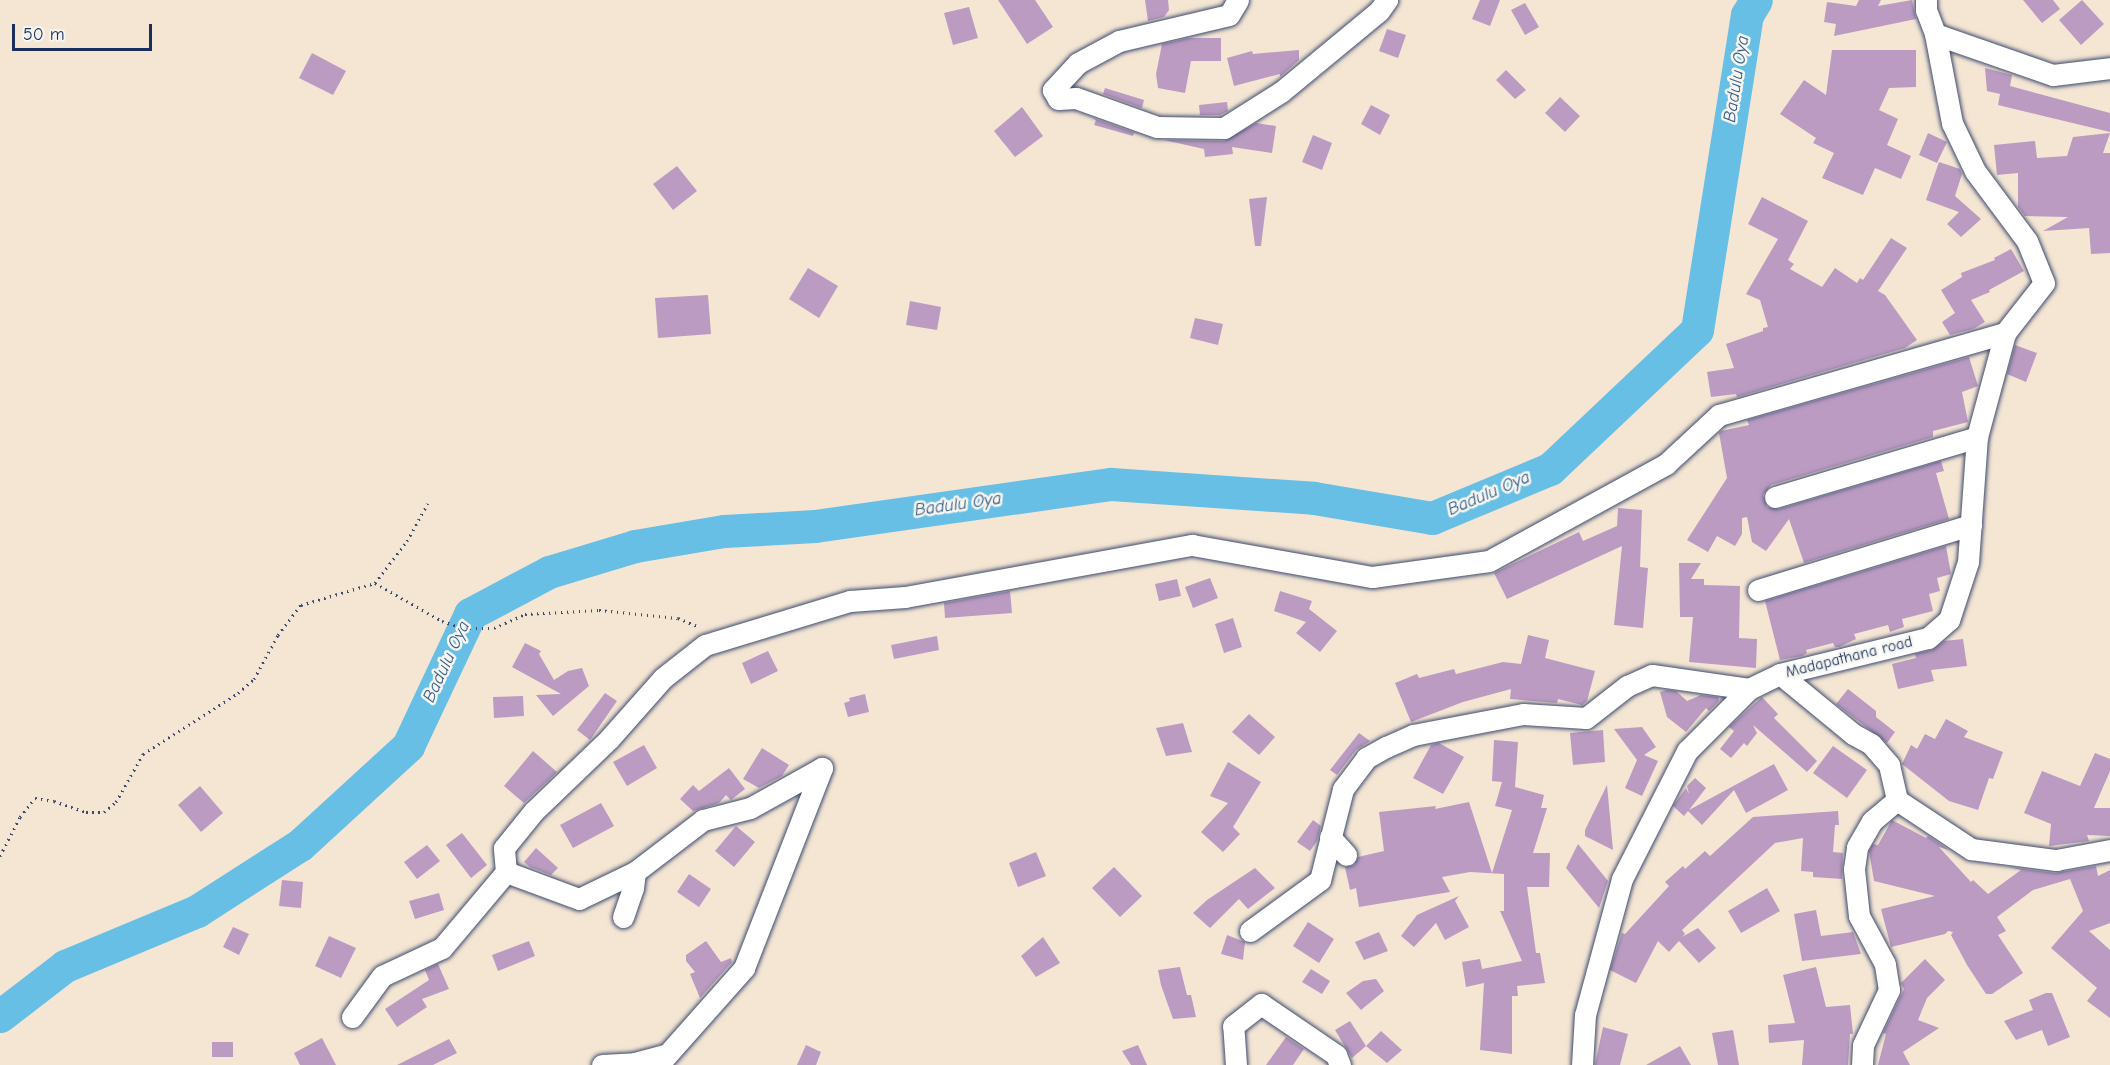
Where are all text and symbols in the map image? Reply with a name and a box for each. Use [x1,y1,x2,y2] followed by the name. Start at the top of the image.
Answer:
[15,12,154,50] scale bar
[23,24,65,45] text: 50 m
[1719,34,1755,124] water label: Badulu Oya
[1445,467,1533,521] water label: Badulu Oya
[913,488,1003,522] water label: Badulu Oya
[419,618,475,706] water label: Badulu Oya
[1783,632,1915,682] street label: Madapathana road

